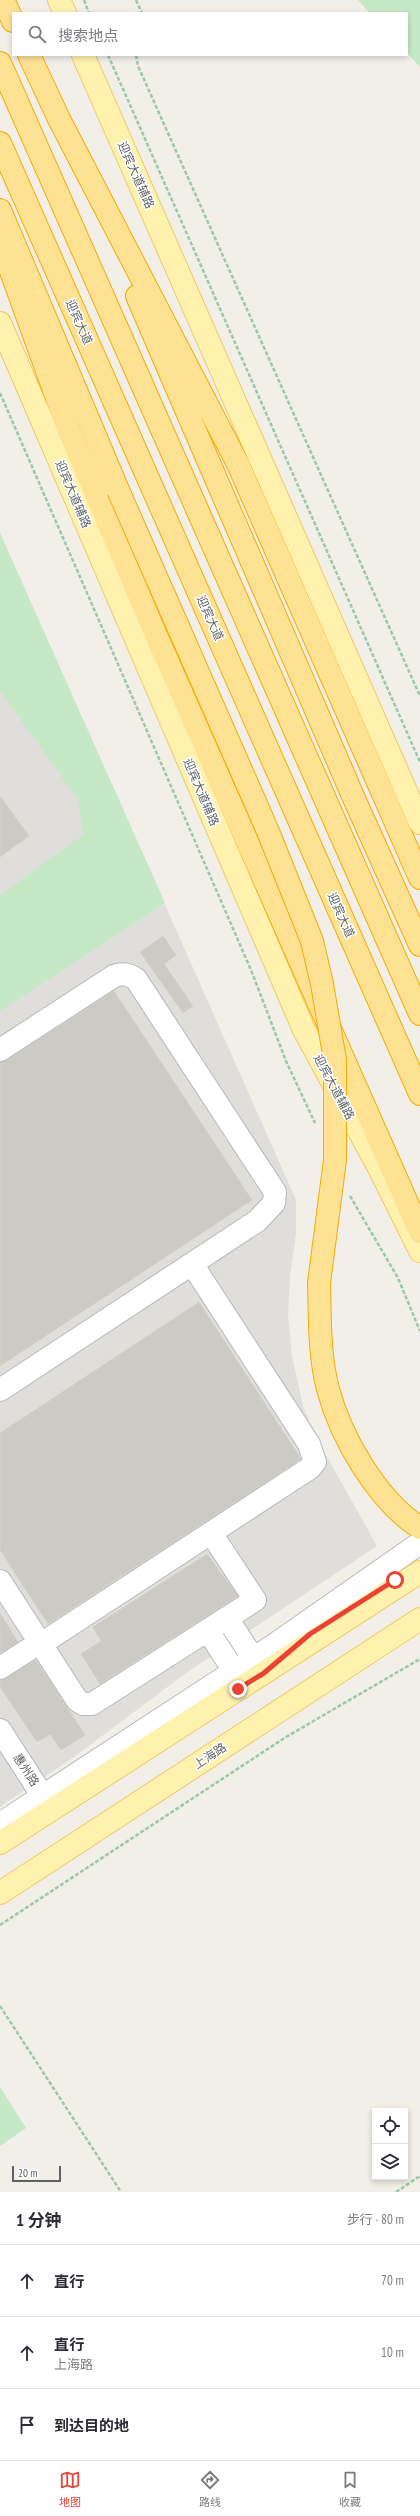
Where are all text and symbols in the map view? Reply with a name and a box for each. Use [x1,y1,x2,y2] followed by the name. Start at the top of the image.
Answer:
[12,12,408,56] search box
[26,23,48,45] icon: search
[58,26,118,45] text: 搜索地点
[115,139,158,211] street label: 迎宾大道辅路
[63,297,96,347] street label: 迎宾大道
[52,458,94,530] street label: 迎宾大道辅路
[194,593,227,643] street label: 迎宾大道
[180,756,222,828] street label: 迎宾大道辅路
[325,890,358,940] street label: 迎宾大道
[311,1051,358,1122] street label: 迎宾大道辅路
[386,1571,404,1589] route start
[229,1680,247,1698] route end
[191,1739,229,1772] street label: 上海路
[10,1751,43,1789] street label: 惠州路
[372,2108,408,2180] map controls
[372,2108,408,2144] button: locate
[372,2144,408,2180] button: layers
[12,2164,61,2183] scale bar
[18,2166,37,2180] text: 20 m
[16,2209,62,2231] text: 1 分钟
[347,2211,404,2228] text: 步行 · 80 m
[16,2270,38,2292] icon: ahead
[54,2272,84,2291] text: 直行
[381,2272,404,2289] text: 70 m
[54,2335,84,2354] text: 直行
[16,2342,38,2364] icon: ahead
[381,2344,404,2361] text: 10 m
[54,2356,93,2373] text: 上海路
[16,2414,38,2436] icon: arrive
[54,2416,129,2435] text: 到达目的地
[59,2469,81,2509] tab: 地图
[199,2469,221,2509] tab: 路线
[339,2469,361,2509] tab: 收藏

